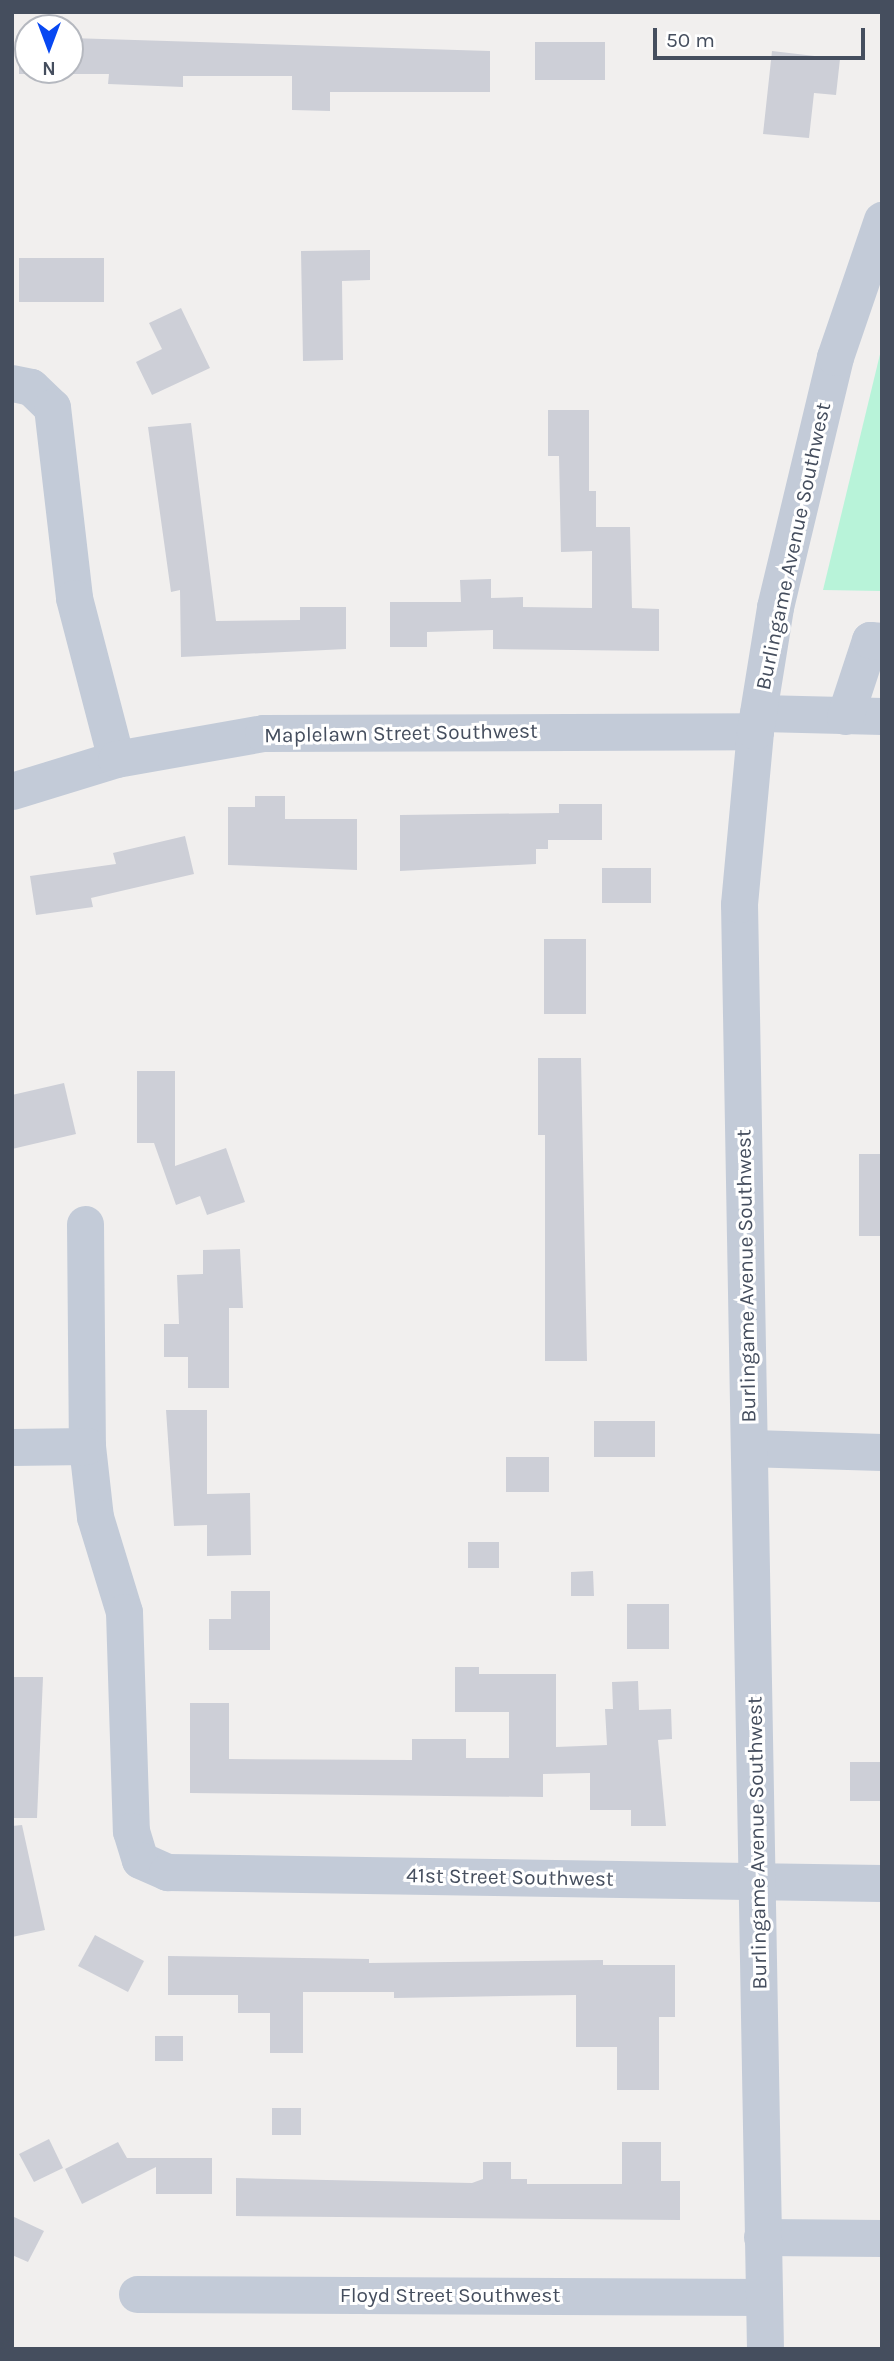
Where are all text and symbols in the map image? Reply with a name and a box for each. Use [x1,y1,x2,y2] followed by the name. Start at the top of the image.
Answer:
[14,14,84,84] north arrow
[656,14,868,58] scale bar
[666,28,715,52] text: 50 m
[42,57,56,79] text: N
[750,400,836,692] street label: Burlingame Avenue Southwest
[264,718,538,748] street label: Maplelawn Street Southwest
[731,1129,761,1423] street label: Burlingame Avenue Southwest
[742,1696,772,1990] street label: Burlingame Avenue Southwest
[406,1863,614,1891] street label: 41st Street Southwest
[340,2282,560,2308] street label: Floyd Street Southwest

